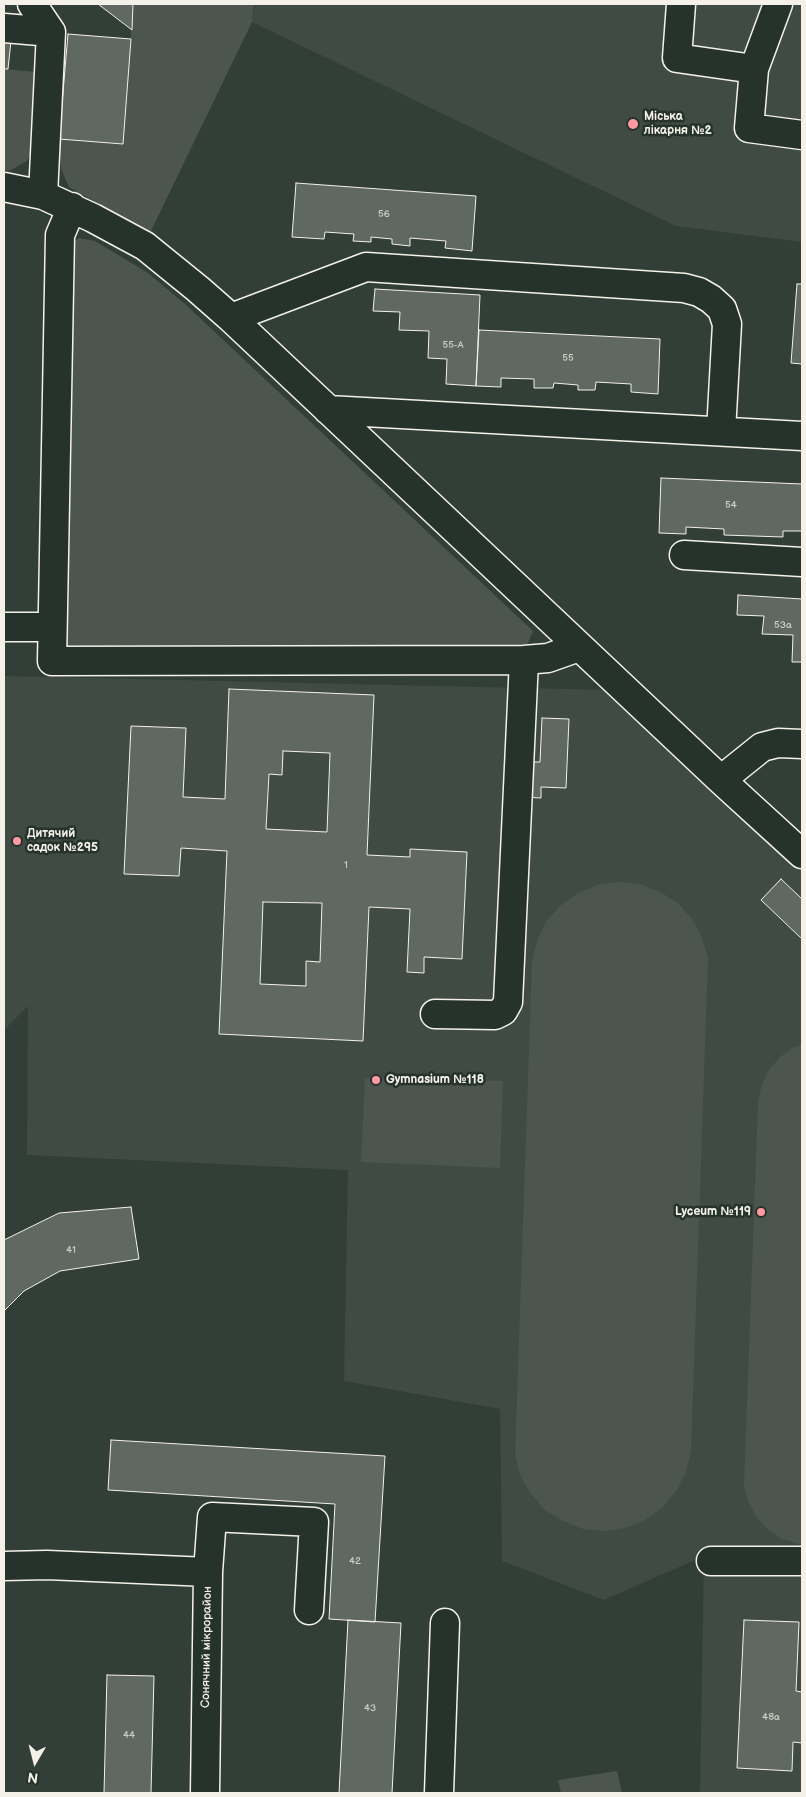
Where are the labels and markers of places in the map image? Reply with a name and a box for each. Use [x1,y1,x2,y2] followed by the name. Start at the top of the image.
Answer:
[644,110,712,138] place label: Міська лікарня №2
[626,117,640,131] marker: Міська лікарня №2
[27,827,98,855] place label: Дитячий садок №295
[11,835,23,847] marker: Дитячий садок №295
[386,1073,484,1087] place label: Gymnasium №118
[370,1074,382,1086] marker: Gymnasium №118
[675,1205,751,1219] place label: Lyceum №119
[755,1206,767,1218] marker: Lyceum №119

